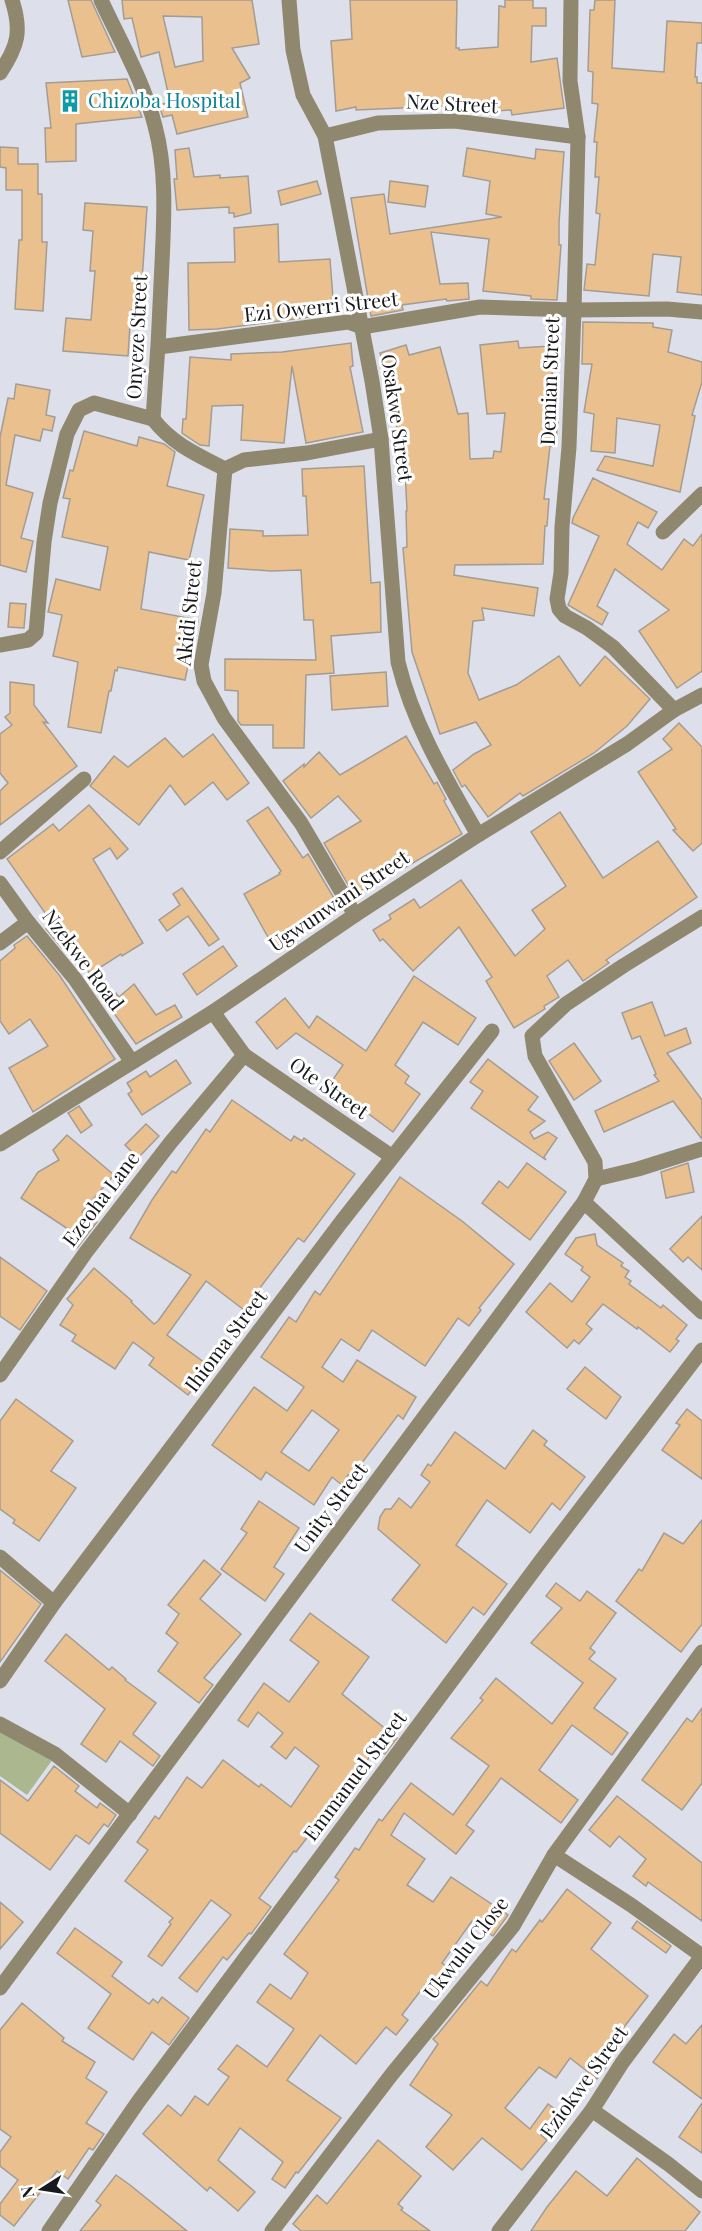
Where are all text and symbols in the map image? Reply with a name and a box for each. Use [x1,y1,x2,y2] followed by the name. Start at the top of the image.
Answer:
[88,86,241,113] place label: Chizoba Hospital
[405,87,500,118] street label: Nze Street
[57,88,83,114] building icon: Chizoba Hospital
[119,273,152,400] street label: Onyeze Street
[242,284,400,327] street label: Ezi Owerri Street
[533,315,564,446] street label: Demian Street
[376,352,421,484] street label: Osakwe Street
[168,558,207,668] street label: Akidi Street
[263,842,414,957] street label: Ugwunwani Street
[37,903,131,1016] street label: Nzekwe Road
[285,1050,376,1124] street label: Ote Street
[55,1145,145,1251] street label: Ezeoha Lane
[177,1283,273,1397] street label: Ihioma Street
[287,1456,373,1558] street label: Unity Street
[296,1704,412,1845] street label: Emmanuel Street
[416,1890,513,2004] street label: Ukwulu Close
[533,2019,633,2143] street label: Eziokwe Street
[12,2159,72,2219] north arrow
[15,2184,38,2200] text: N

